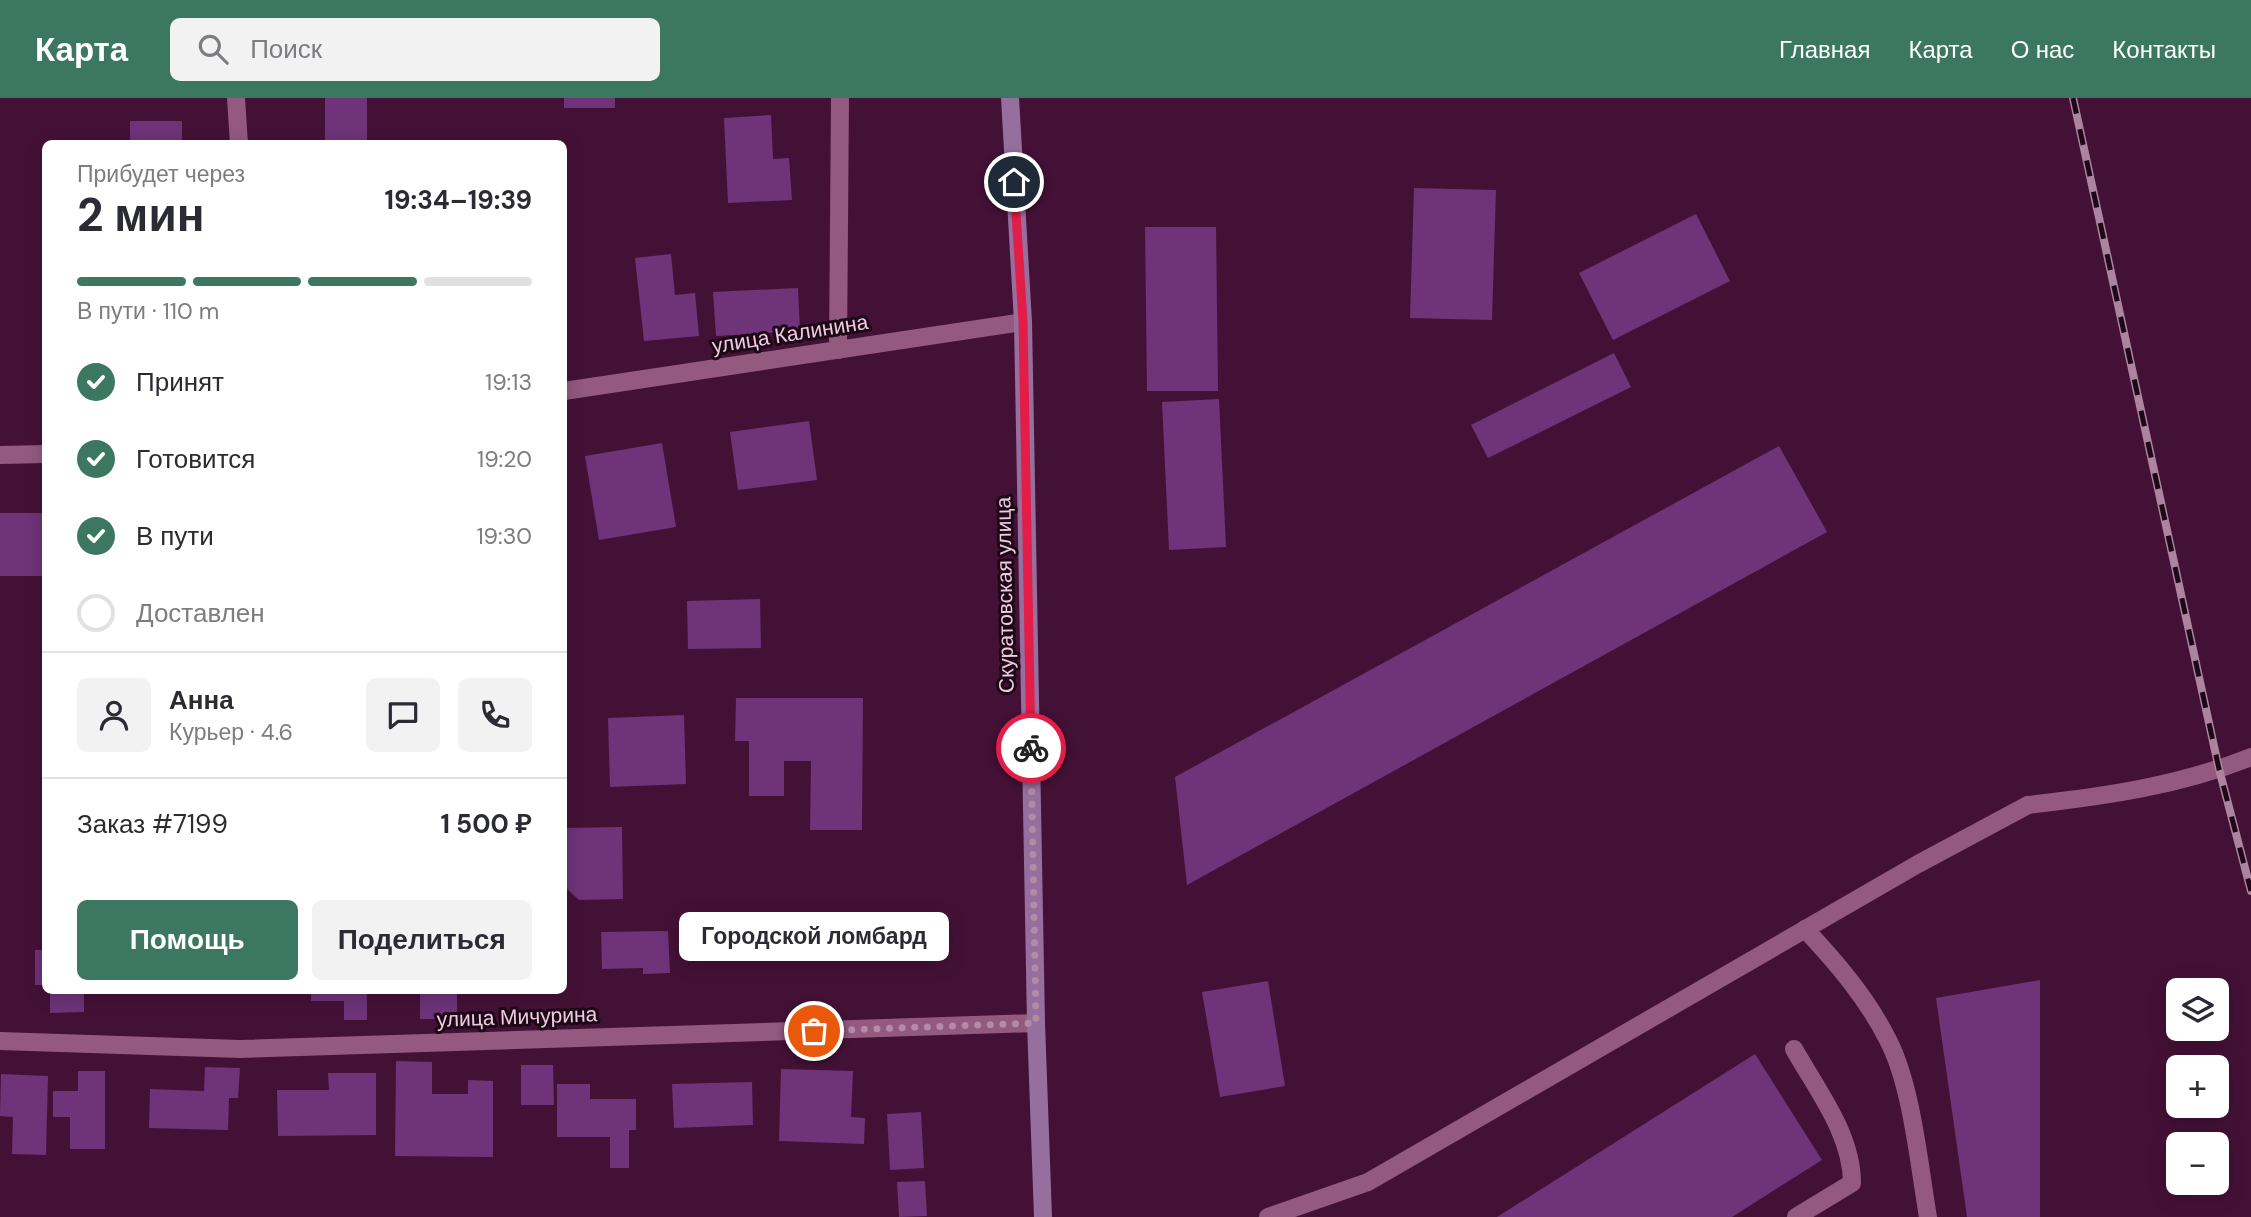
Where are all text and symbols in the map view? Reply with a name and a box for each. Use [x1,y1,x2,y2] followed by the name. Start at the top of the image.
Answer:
[170,18,660,81] search box
[35,28,128,71] text: Карта
[194,30,232,68] icon: search
[250,32,322,66] text: Поиск
[1779,34,1870,65] text: Главная
[1908,34,1973,65] text: Карта
[2011,34,2074,65] text: О нас
[2112,34,2216,65] text: Контакты
[984,152,1044,212] pin
[77,159,245,189] text: Прибудет через
[995,163,1033,201] icon: home
[385,183,532,217] text: 19:34–19:39
[77,185,204,245] text: 2 мин
[77,296,219,326] text: В пути · 110 m
[710,308,870,360] street label: улица Калинина
[77,363,115,401] icon: check
[136,365,224,399] text: Принят
[485,367,532,397] text: 19:13
[77,440,115,478] icon: check
[136,442,255,476] text: Готовится
[477,444,532,474] text: 19:20
[989,496,1021,693] street label: Скуратовская улица
[77,517,115,555] icon: check
[136,519,214,553] text: В пути
[476,521,532,551] text: 19:30
[136,596,265,630] text: Доставлен
[77,678,151,752] button: person
[366,678,440,752] button: chat
[458,678,532,752] button: phone
[169,683,234,717] text: Анна
[996,713,1066,783] courier
[169,717,293,747] text: Курьер · 4.6
[1012,729,1050,767] icon: bike
[77,807,228,841] text: Заказ #7199
[441,807,532,841] text: 1 500 ₽
[77,900,298,980] button: Помощь
[312,900,532,980] button: Поделиться
[679,912,949,961] callout: Городской ломбард
[701,921,927,951] text: Городской ломбард
[2166,978,2229,1195] map controls
[2166,978,2229,1041] button: layers
[436,1000,598,1034] street label: улица Мичурина
[784,1001,844,1061] pin
[795,1012,833,1050] icon: bag
[2166,1055,2229,1118] button: +
[2166,1132,2229,1195] button: −

